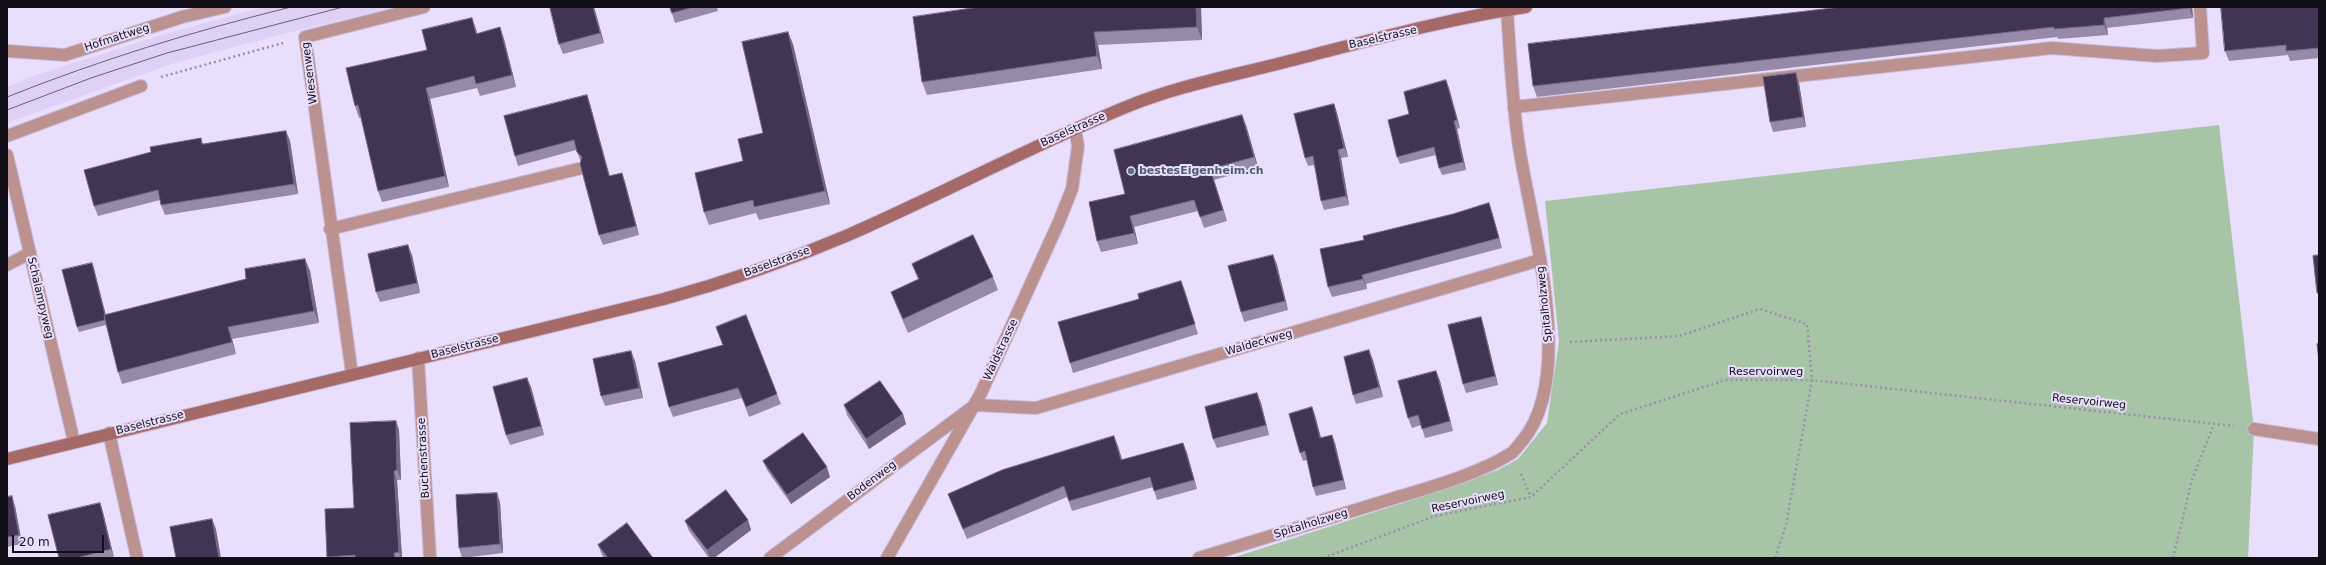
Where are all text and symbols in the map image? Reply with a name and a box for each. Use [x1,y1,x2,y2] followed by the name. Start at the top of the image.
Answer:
[83,21,151,55] street label: Hofmattweg
[1348,24,1418,52] street label: Baselstrasse
[300,41,320,105] street label: Wiesenweg
[1039,110,1107,150] street label: Baselstrasse
[1139,164,1264,178] place label: bestesEigenheim.ch
[1126,166,1136,176] marker: bestesEigenheim.ch
[742,244,812,280] street label: Baselstrasse
[24,256,56,340] street label: Schalampyweg
[1534,265,1556,343] street label: Spitalholzweg
[981,317,1021,383] street label: Waldstrasse
[1224,327,1294,359] street label: Waldeckweg
[430,332,500,362] street label: Baselstrasse
[1729,365,1803,379] street label: Reservoirweg
[2051,392,2127,412] street label: Reservoirweg
[115,408,185,438] street label: Baselstrasse
[415,417,433,499] street label: Buchenstrasse
[845,458,899,504] street label: Bodenweg
[1430,488,1506,516] street label: Reservoirweg
[1273,507,1349,541] street label: Spitalholzweg
[14,527,106,553] scale bar
[19,535,50,549] text: 20 m

